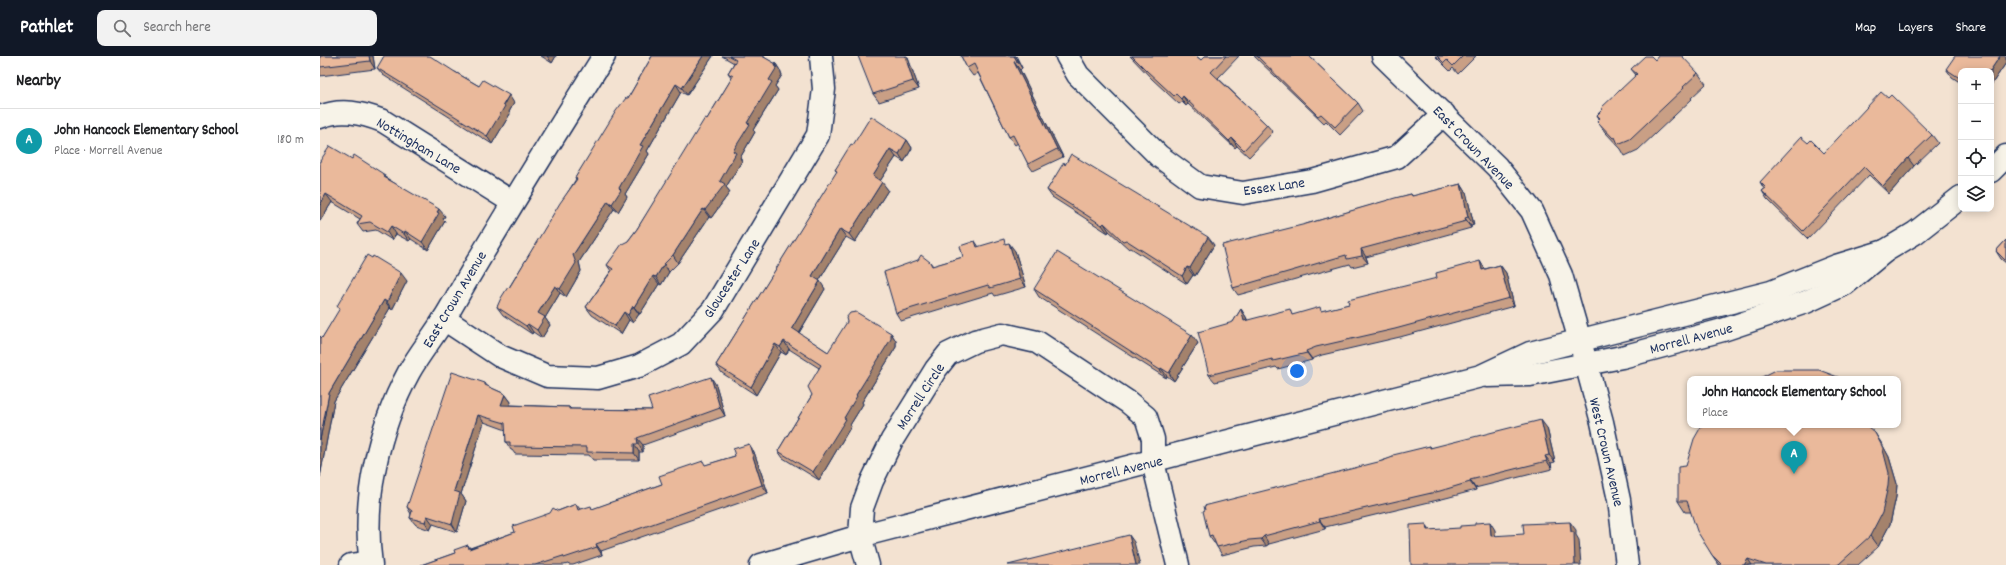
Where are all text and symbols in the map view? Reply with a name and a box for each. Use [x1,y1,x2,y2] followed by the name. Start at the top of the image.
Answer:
[97,10,377,46] search box
[20,15,73,42] text: Pathlet
[111,17,133,39] icon: search
[143,17,211,39] text: Search here
[1855,18,1876,38] text: Map
[1898,18,1933,38] text: Layers
[1955,18,1986,38] text: Share
[1958,68,1994,212] map controls
[1958,68,1994,104] button: +
[16,70,60,94] text: Nearby
[1426,101,1519,196] street label: East Crown Avenue
[1958,104,1994,140] button: −
[371,113,465,181] street label: Nottingham Lane
[54,120,238,142] text: John Hancock Elementary School
[25,131,33,150] text: A
[277,131,304,150] text: 180 m
[1958,140,1994,176] button: locate
[54,142,162,161] text: Place · Morrell Avenue
[1242,173,1307,203] street label: Essex Lane
[1958,176,1994,212] button: layers
[699,235,767,323] street label: Gloucester Lane
[418,247,494,353] street label: East Crown Avenue
[1648,318,1736,362] street label: Morrell Avenue
[892,359,952,435] street label: Morrell Circle
[1287,361,1307,381] your location
[1687,376,1901,428] popup
[1702,382,1886,404] text: John Hancock Elementary School
[1582,396,1628,509] street label: West Crown Avenue
[1702,404,1728,423] text: Place
[1781,441,1807,474] pin: A
[1078,451,1166,493] street label: Morrell Avenue

